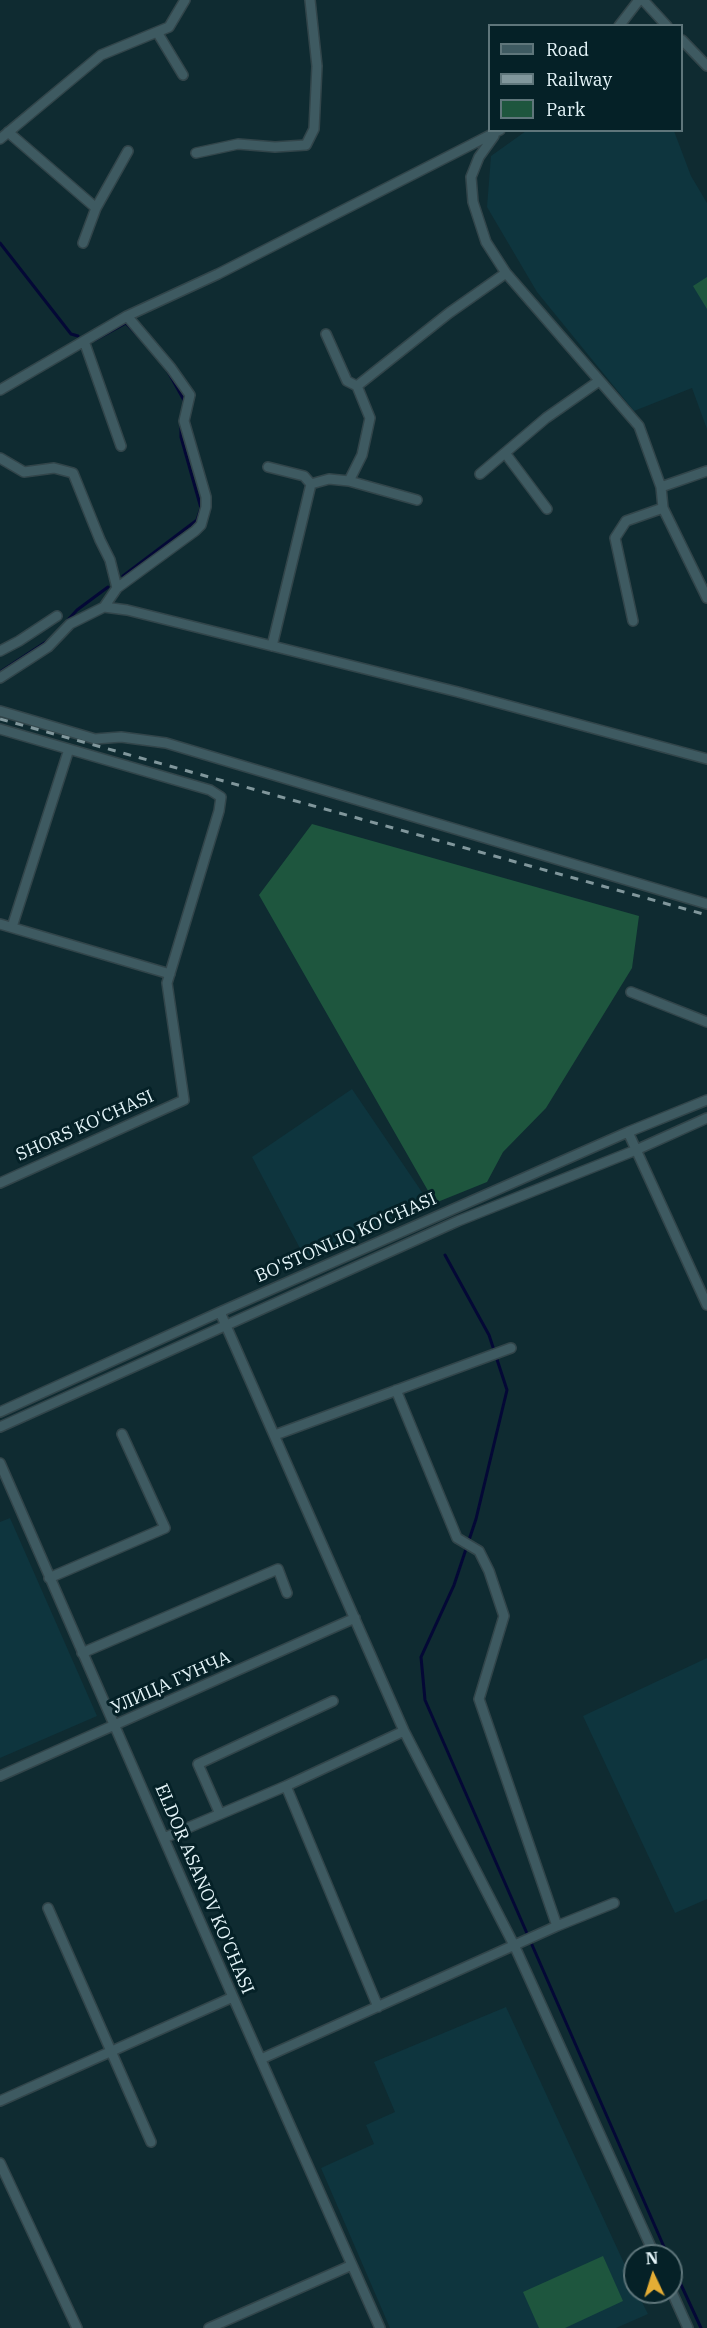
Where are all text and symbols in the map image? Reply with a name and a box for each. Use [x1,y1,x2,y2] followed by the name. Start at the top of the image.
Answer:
[488,24,683,132] legend
[546,38,589,61] text: Road
[546,68,612,91] text: Railway
[546,98,585,121] text: Park
[13,1086,157,1166] street label: SHORS KO'CHASI
[252,1188,440,1288] street label: BO'STONLIQ KO'CHASI
[108,1647,234,1719] street label: УЛИЦА ГУНЧА
[150,1781,258,1997] street label: ELDOR ASANOV KO'CHASI
[623,2244,683,2304] north arrow
[645,2248,659,2268] text: N

